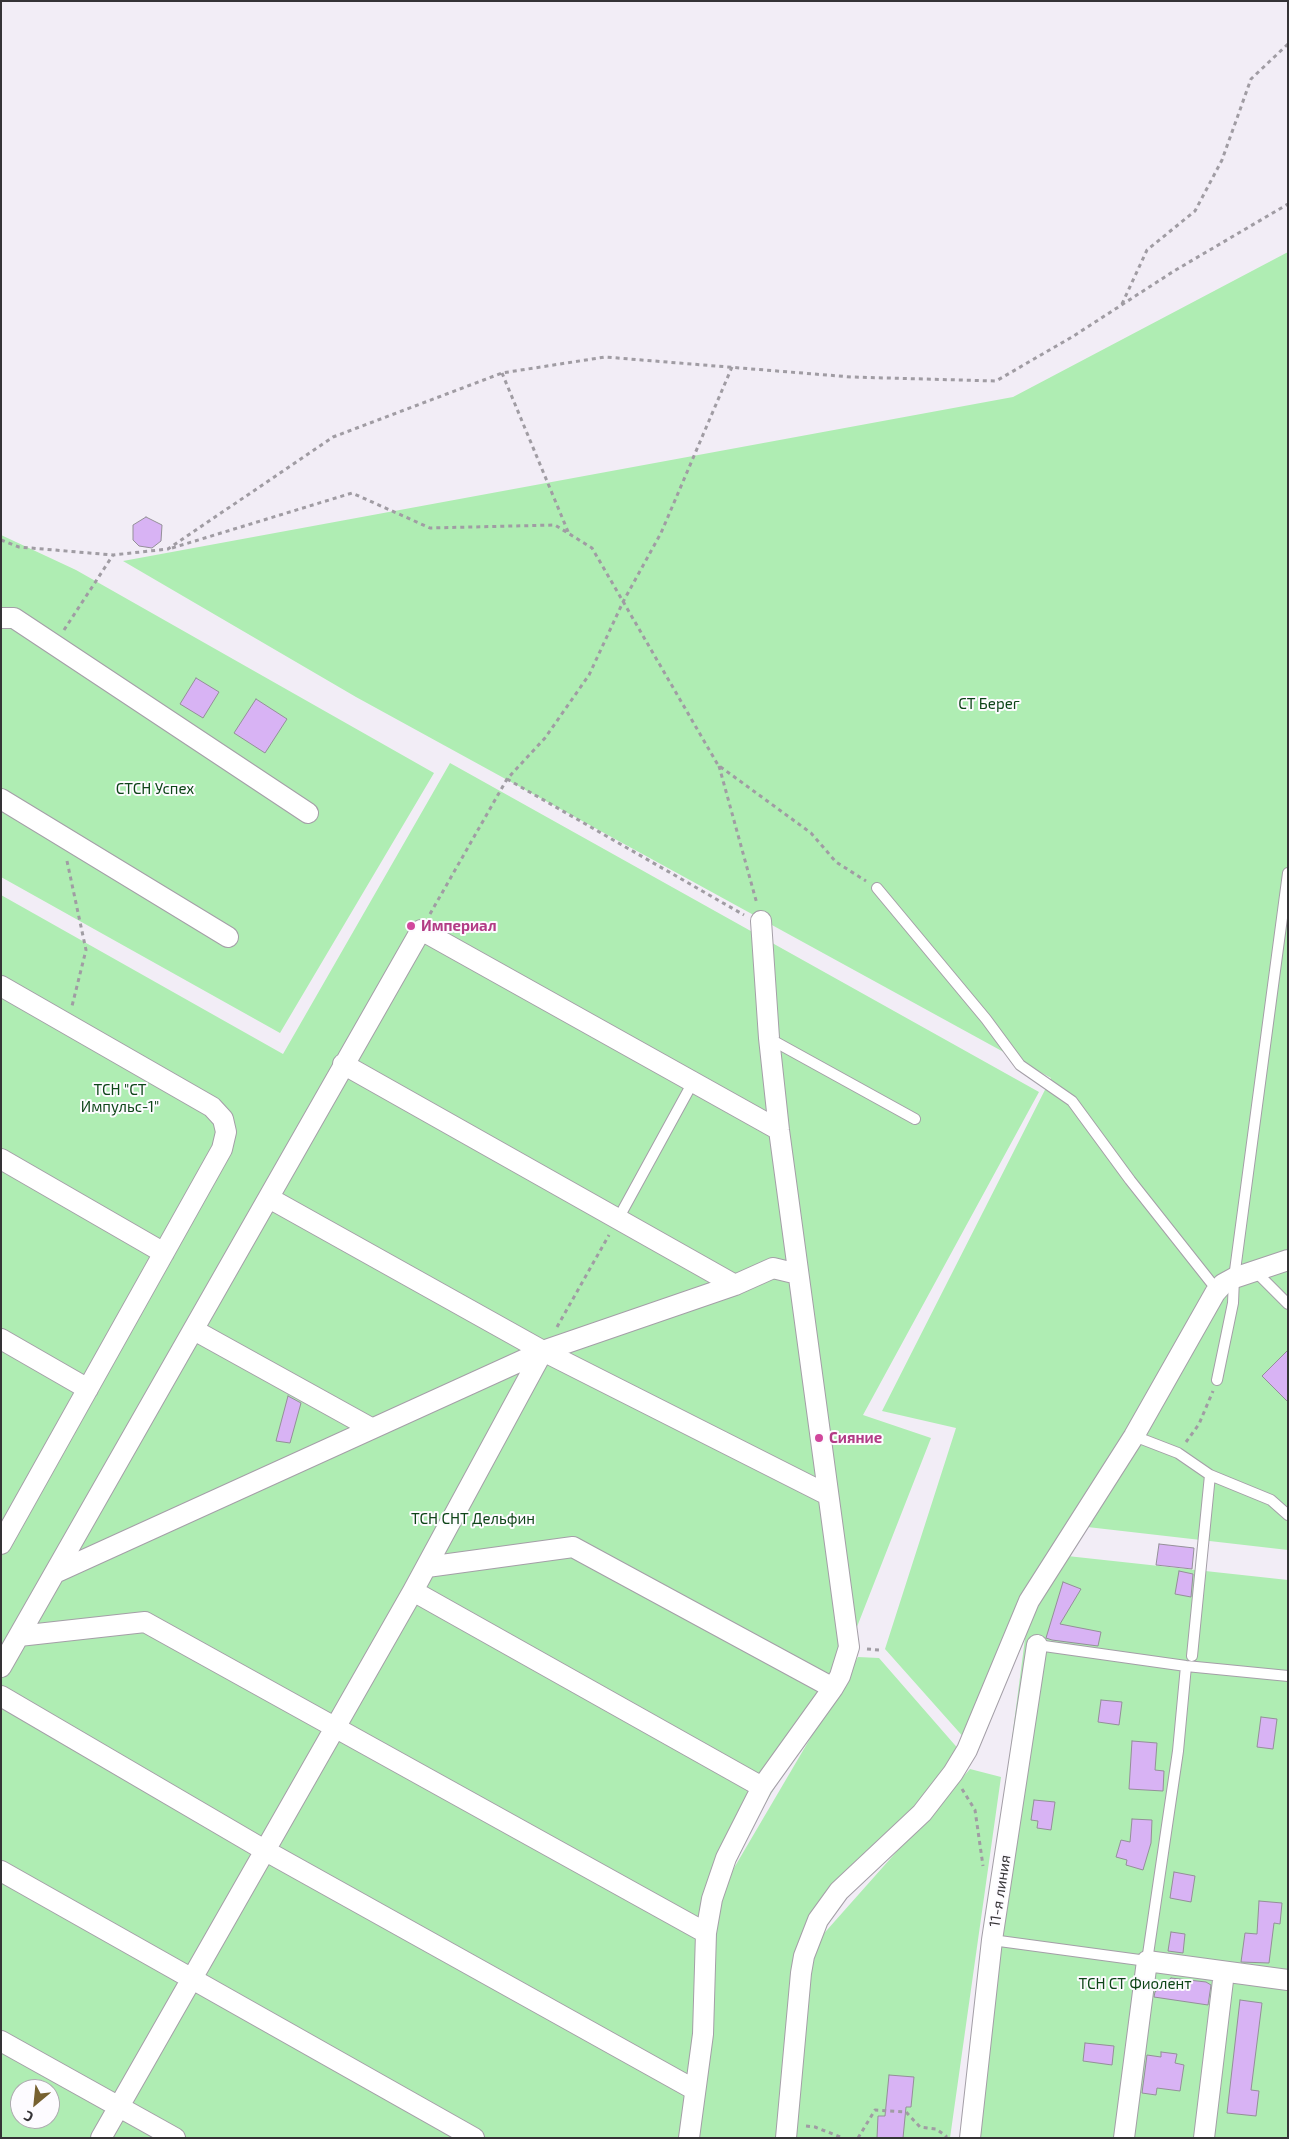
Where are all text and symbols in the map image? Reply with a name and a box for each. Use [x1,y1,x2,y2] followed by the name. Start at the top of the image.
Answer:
[958,695,1020,713] park label: СТ Берег
[116,780,194,798] park label: СТСН Успех
[421,917,497,935] place label: Империал
[405,920,417,932] marker: Империал
[81,1081,159,1116] park label: ТСН "СТ Импульс-1"
[829,1429,882,1447] place label: Сияние
[813,1432,825,1444] marker: Сияние
[411,1510,535,1528] park label: ТСН СНТ Дельфин
[985,1854,1015,1928] street label: 11-я линия
[1078,1975,1192,1993] park label: ТСН СТ Фиолент
[10,2079,60,2129] north arrow
[21,2107,36,2126] text: С

